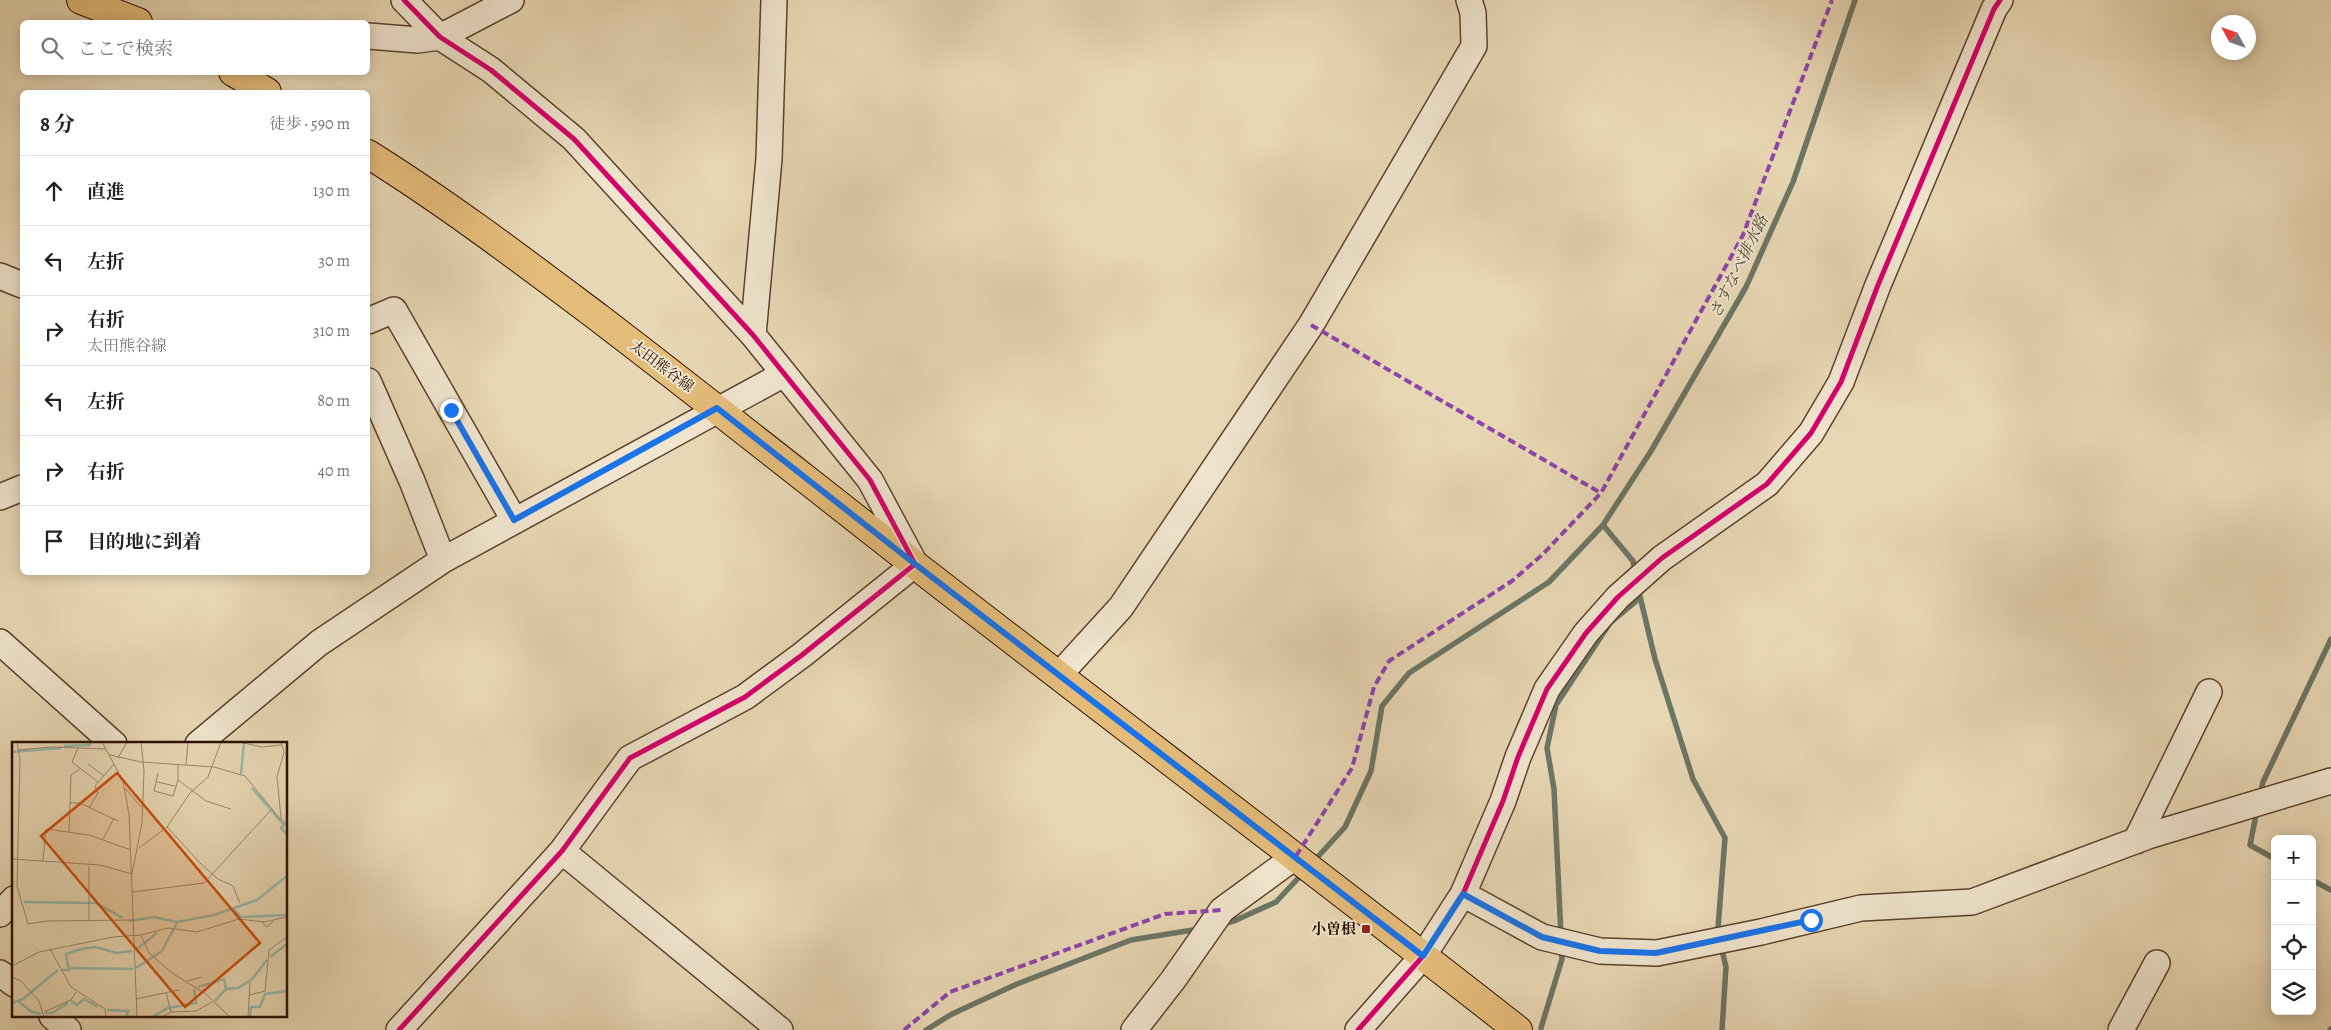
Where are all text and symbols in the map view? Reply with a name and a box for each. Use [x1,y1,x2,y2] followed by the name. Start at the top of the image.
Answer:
[2211,15,2256,60] north arrow
[20,20,370,75] search box
[38,34,66,62] icon: search
[78,36,173,62] text: ここで検索
[40,110,75,138] text: 8 分
[269,113,350,135] text: 徒歩 · 590 m
[40,177,68,205] icon: ahead
[87,179,125,205] text: 直進
[313,180,350,202] text: 130 m
[1704,210,1774,322] water label: さすなべ排水路
[40,247,68,275] icon: left
[87,249,125,275] text: 左折
[318,250,350,272] text: 30 m
[87,307,125,333] text: 右折
[40,317,68,345] icon: right
[313,320,350,342] text: 310 m
[87,335,167,357] text: 太田熊谷線
[626,335,698,397] street label: 太田熊谷線
[40,387,68,415] icon: left
[87,389,125,415] text: 左折
[317,390,350,412] text: 80 m
[440,399,463,422] route end
[40,457,68,485] icon: right
[87,459,125,485] text: 右折
[318,460,350,482] text: 40 m
[40,527,68,555] icon: arrive
[87,529,201,555] text: 目的地に到着
[12,742,288,1018] inset map
[2271,835,2316,1015] map controls
[2271,835,2316,880] button: +
[2271,880,2316,925] button: −
[1800,909,1823,932] route start
[1311,919,1356,939] place label: 小曽根
[1360,923,1372,935] marker: 小曽根
[2271,925,2316,970] button: locate
[2271,970,2316,1015] button: layers

